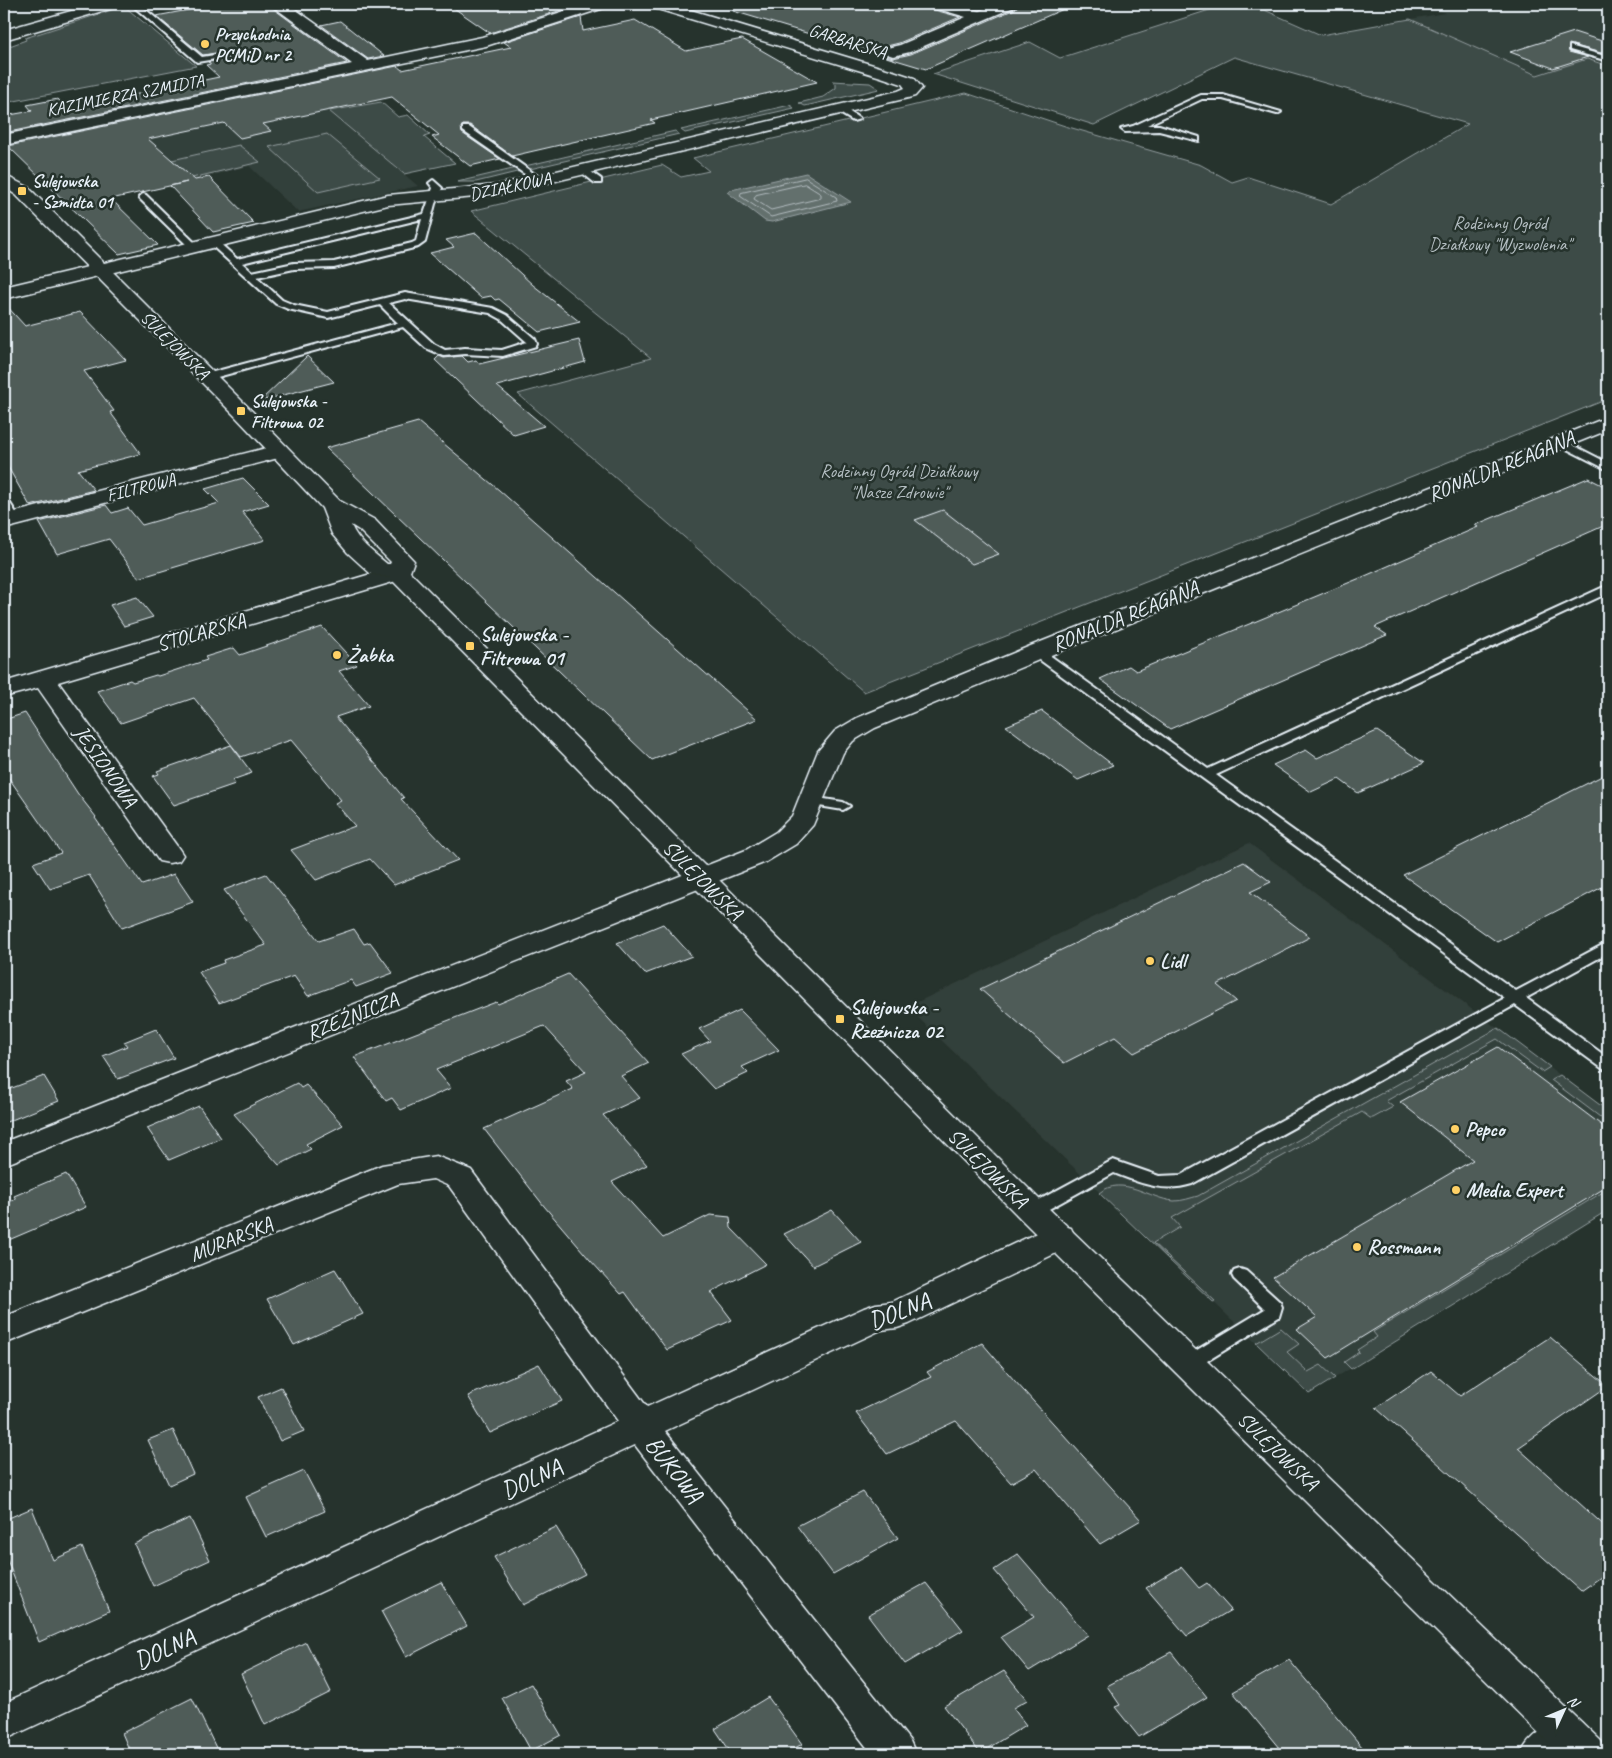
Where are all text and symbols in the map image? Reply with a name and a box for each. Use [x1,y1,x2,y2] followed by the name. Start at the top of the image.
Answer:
[806,19,891,64] street label: GARBARSKA
[215,23,293,66] place label: Przychodnia PCMiD nr 2
[199,38,211,50] marker: Przychodnia PCMiD nr 2
[45,69,206,121] street label: KAZIMIERZA SZMIDTA
[467,166,554,205] street label: DZIAŁKOWA
[32,170,115,213] place label: Sulejowska - Szmidta 01
[16,185,28,197] marker: Sulejowska - Szmidta 01
[1429,212,1575,255] park label: Rodzinny Ogród Działkowy "Wyzwolenia"
[136,306,214,384] street label: SULEJOWSKA
[251,390,328,433] place label: Sulejowska - Filtrowa 02
[235,405,247,417] marker: Sulejowska - Filtrowa 02
[1424,424,1579,507] street label: RONALDA REAGANA
[820,460,980,503] park label: Rodzinny Ogród Działkowy "Nasze Zdrowie"
[104,468,179,506] street label: FILTROWA
[1048,574,1203,657] street label: RONALDA REAGANA
[153,607,249,657] street label: STOLARSKA
[480,621,569,671] place label: Sulejowska - Filtrowa 01
[464,640,476,652] marker: Sulejowska - Filtrowa 01
[347,642,395,668] place label: Żabka
[331,649,343,661] marker: Żabka
[68,719,144,812] street label: JESIONOWA
[658,835,749,926] street label: SULEJOWSKA
[1160,948,1190,974] place label: Lidl
[1144,955,1156,967] marker: Lidl
[302,986,402,1046] street label: RZEŹNICZA
[850,994,945,1044] place label: Sulejowska - Rzeźnicza 02
[834,1013,846,1025] marker: Sulejowska - Rzeźnicza 02
[1465,1116,1507,1142] place label: Pepco
[943,1123,1034,1214] street label: SULEJOWSKA
[1449,1123,1461,1135] marker: Pepco
[1466,1177,1566,1203] place label: Media Expert
[1450,1184,1462,1196] marker: Media Expert
[186,1210,277,1267] street label: MURARSKA
[1367,1234,1441,1260] place label: Rossmann
[1351,1241,1363,1253] marker: Rossmann
[864,1284,935,1337] street label: DOLNA
[1232,1406,1325,1497] street label: SULEJOWSKA
[638,1430,711,1510] street label: BUKOWA
[496,1451,567,1507] street label: DOLNA
[129,1621,200,1677] street label: DOLNA
[1540,1686,1590,1736] north arrow
[1564,1692,1584,1712] text: N

